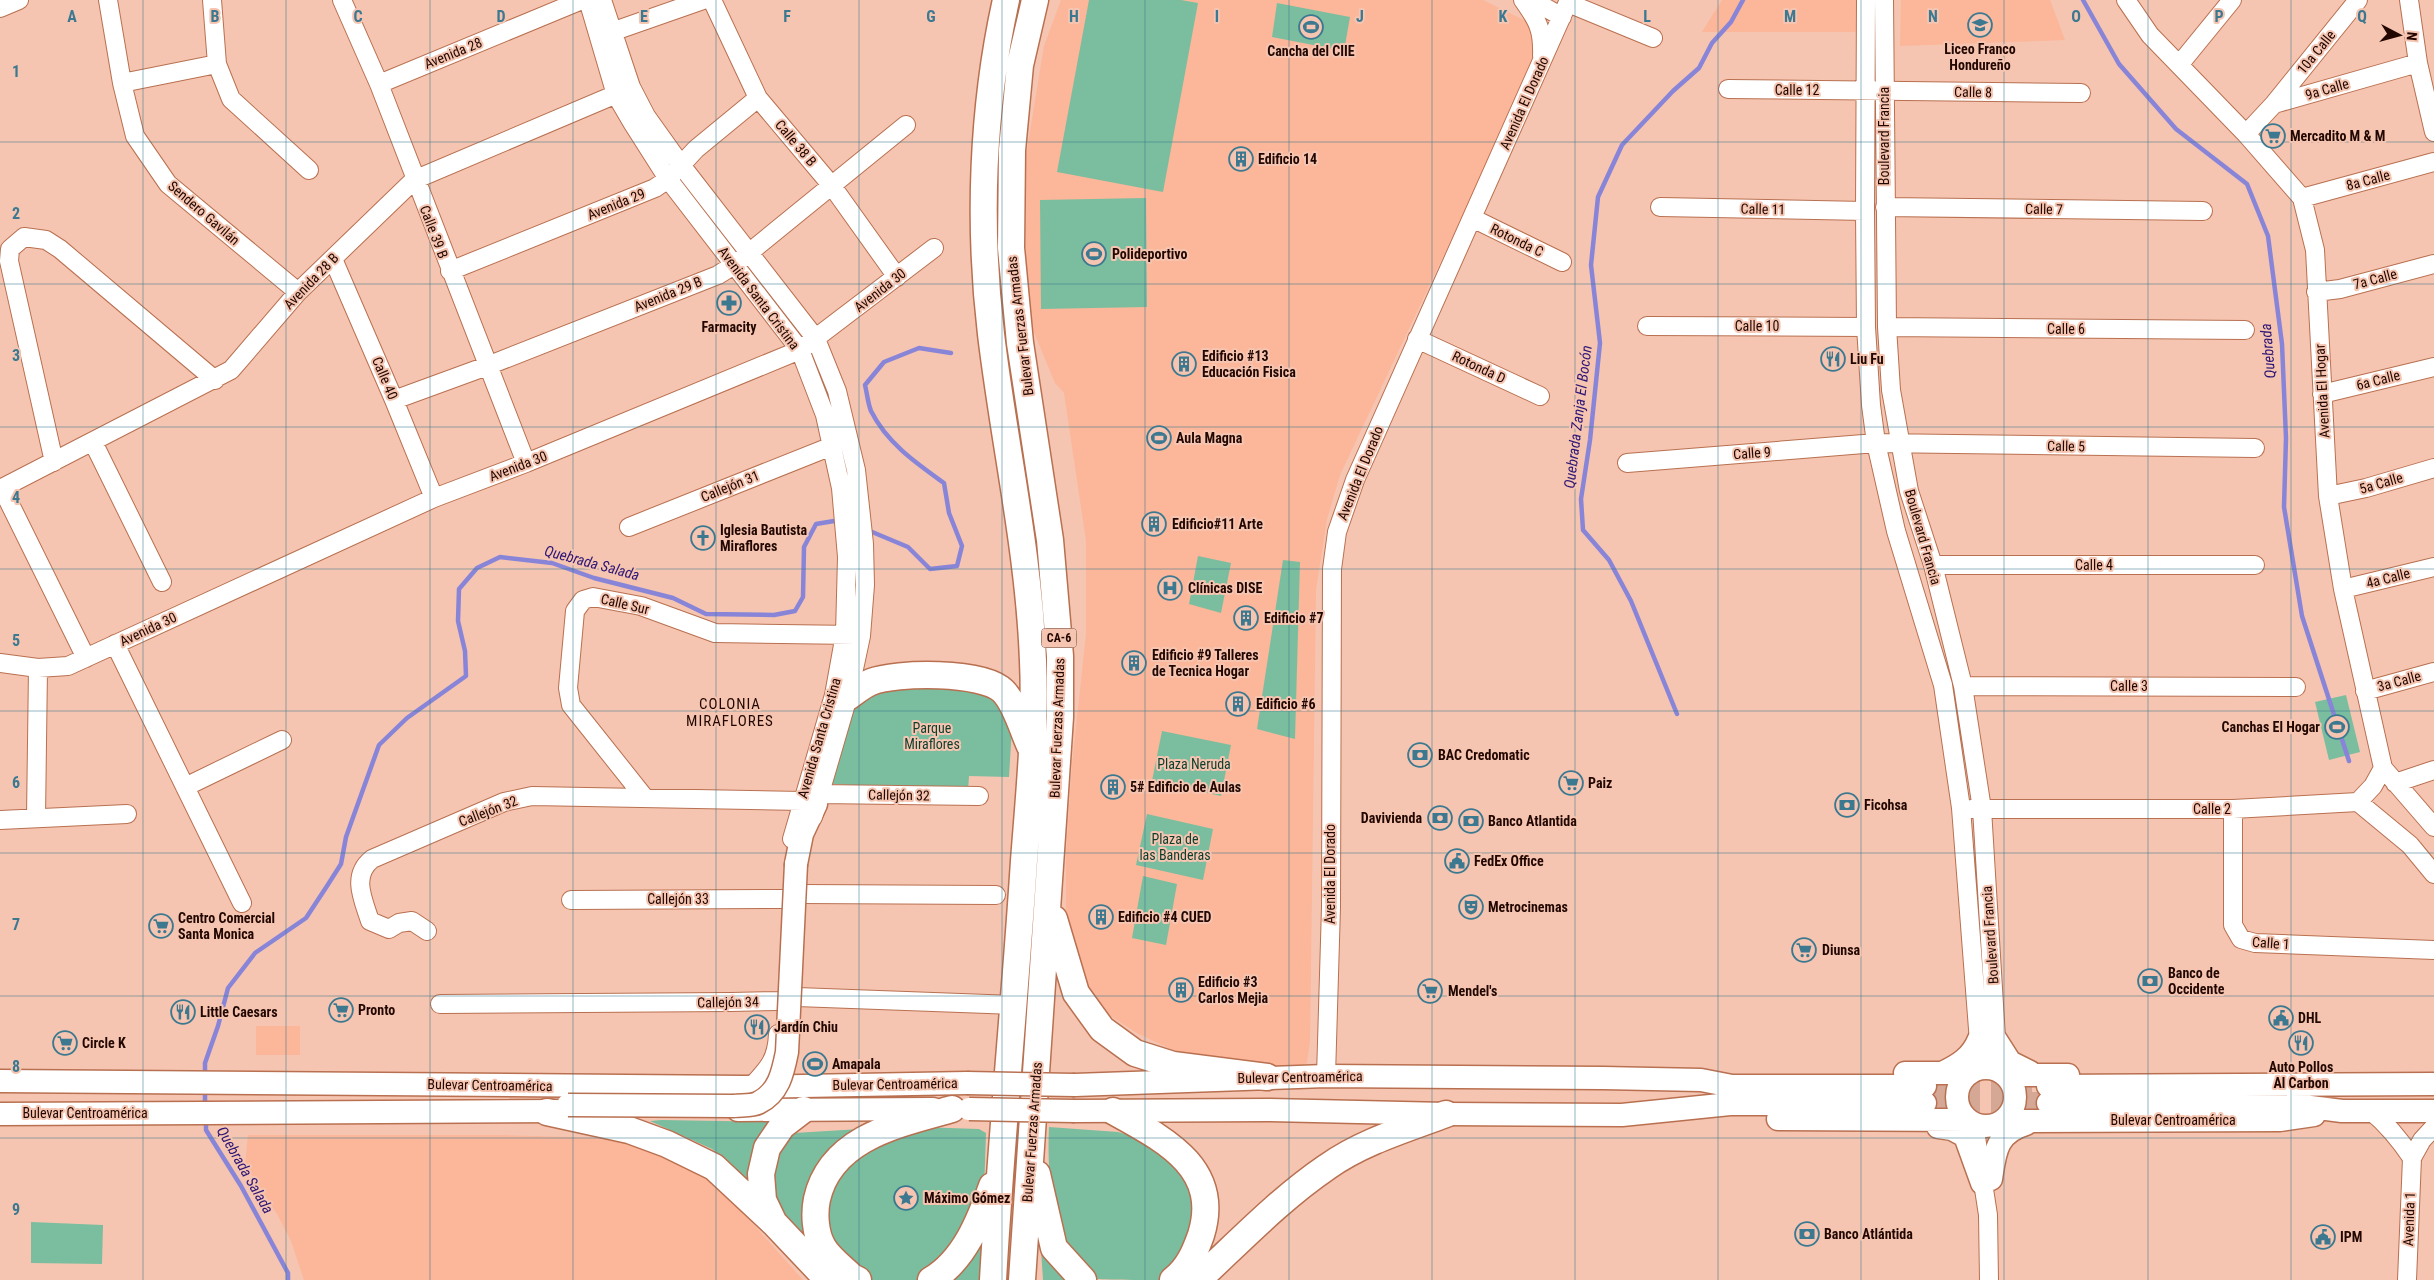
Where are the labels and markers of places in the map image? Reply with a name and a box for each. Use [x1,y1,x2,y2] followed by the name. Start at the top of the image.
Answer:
[1967,12,1993,38] school or university icon: Liceo Franco Hondureño
[1298,14,1324,40] sports icon: Cancha del CIIE
[1944,41,2016,73] place label: Liceo Franco Hondureño
[1267,43,1355,59] place label: Cancha del CIIE
[2260,123,2286,149] supermarket icon: Mercadito M & M
[2290,128,2385,144] place label: Mercadito M & M
[1228,146,1254,172] building icon: Edificio 14
[1258,151,1317,167] place label: Edificio 14
[1081,241,1107,267] sports icon: Polideportivo
[1112,246,1187,262] place label: Polideportivo
[716,290,742,316] pharmacy icon: Farmacity
[701,319,757,335] place label: Farmacity
[1820,346,1846,372] restaurant icon: Liu Fu
[1202,348,1296,380] place label: Edificio #13 Educación Fisica
[1171,351,1197,377] building icon: Edificio #13 Educación Fisica
[1850,351,1884,367] place label: Liu Fu
[1146,425,1172,451] sports icon: Aula Magna
[1176,430,1243,446] place label: Aula Magna
[1141,511,1167,537] building icon: Edificio#11 Arte
[1172,516,1263,532] place label: Edificio#11 Arte
[720,522,808,554] place label: Iglesia Bautista Miraflores
[690,525,716,551] church icon: Iglesia Bautista Miraflores
[1157,575,1183,601] hospital icon: Clínicas DISE
[1188,580,1262,596] place label: Clínicas DISE
[1233,605,1259,631] building icon: Edificio #7
[1264,610,1323,626] place label: Edificio #7
[1152,647,1259,679] place label: Edificio #9 Talleres de Tecnica Hogar
[1121,650,1147,676] building icon: Edificio #9 Talleres de Tecnica Hogar
[1225,691,1251,717] building icon: Edificio #6
[1256,696,1315,712] place label: Edificio #6
[2324,714,2350,740] sports icon: Canchas El Hogar
[2222,719,2320,735] place label: Canchas El Hogar
[1407,742,1433,768] bank icon: BAC Credomatic
[1438,747,1530,763] place label: BAC Credomatic
[1558,770,1584,796] supermarket icon: Paiz
[1100,774,1126,800] building icon: 5# Edificio de Aulas
[1588,775,1612,791] place label: Paiz
[1130,779,1241,795] place label: 5# Edificio de Aulas
[1834,792,1860,818] bank icon: Ficohsa
[1864,797,1908,813] place label: Ficohsa
[1427,805,1453,831] bank icon: Davivienda
[1458,808,1484,834] bank icon: Banco Atlantida
[1361,810,1422,826] place label: Davivienda
[1488,813,1577,829] place label: Banco Atlantida
[1444,848,1470,874] public building icon: FedEx Office
[1474,853,1544,869] place label: FedEx Office
[1458,894,1484,920] theatre icon: Metrocinemas
[1488,899,1568,915] place label: Metrocinemas
[1088,904,1114,930] building icon: Edificio #4 CUED
[1118,909,1212,925] place label: Edificio #4 CUED
[178,910,275,942] place label: Centro Comercial Santa Monica
[148,913,174,939] supermarket icon: Centro Comercial Santa Monica
[1791,937,1817,963] supermarket icon: Diunsa
[1822,942,1861,958] place label: Diunsa
[2168,965,2225,997] place label: Banco de Occidente
[2137,968,2163,994] bank icon: Banco de Occidente
[1198,974,1269,1006] place label: Edificio #3 Carlos Mejia
[1168,977,1194,1003] building icon: Edificio #3 Carlos Mejia
[1417,978,1443,1004] supermarket icon: Mendel's
[1448,983,1497,999] place label: Mendel's
[328,997,354,1023] supermarket icon: Pronto
[170,999,196,1025] restaurant icon: Little Caesars
[358,1002,395,1018] place label: Pronto
[200,1004,278,1020] place label: Little Caesars
[2268,1005,2294,1031] public building icon: DHL
[2298,1010,2322,1026] place label: DHL
[744,1014,770,1040] restaurant icon: Jardín Chiu
[774,1019,838,1035] place label: Jardín Chiu
[52,1030,78,1056] supermarket icon: Circle K
[2288,1030,2314,1056] restaurant icon: Auto Pollos Al Carbon
[82,1035,126,1051] place label: Circle K
[802,1051,828,1077] sports icon: Amapala
[832,1056,881,1072] place label: Amapala
[2269,1059,2333,1091] place label: Auto Pollos Al Carbon
[893,1185,919,1211] place icon: Máximo Gómez
[924,1190,1010,1206] place label: Máximo Gómez
[1794,1221,1820,1247] bank icon: Banco Atlántida
[2310,1224,2336,1250] public building icon: IPM
[1824,1226,1913,1242] place label: Banco Atlántida
[2340,1229,2362,1245] place label: IPM

